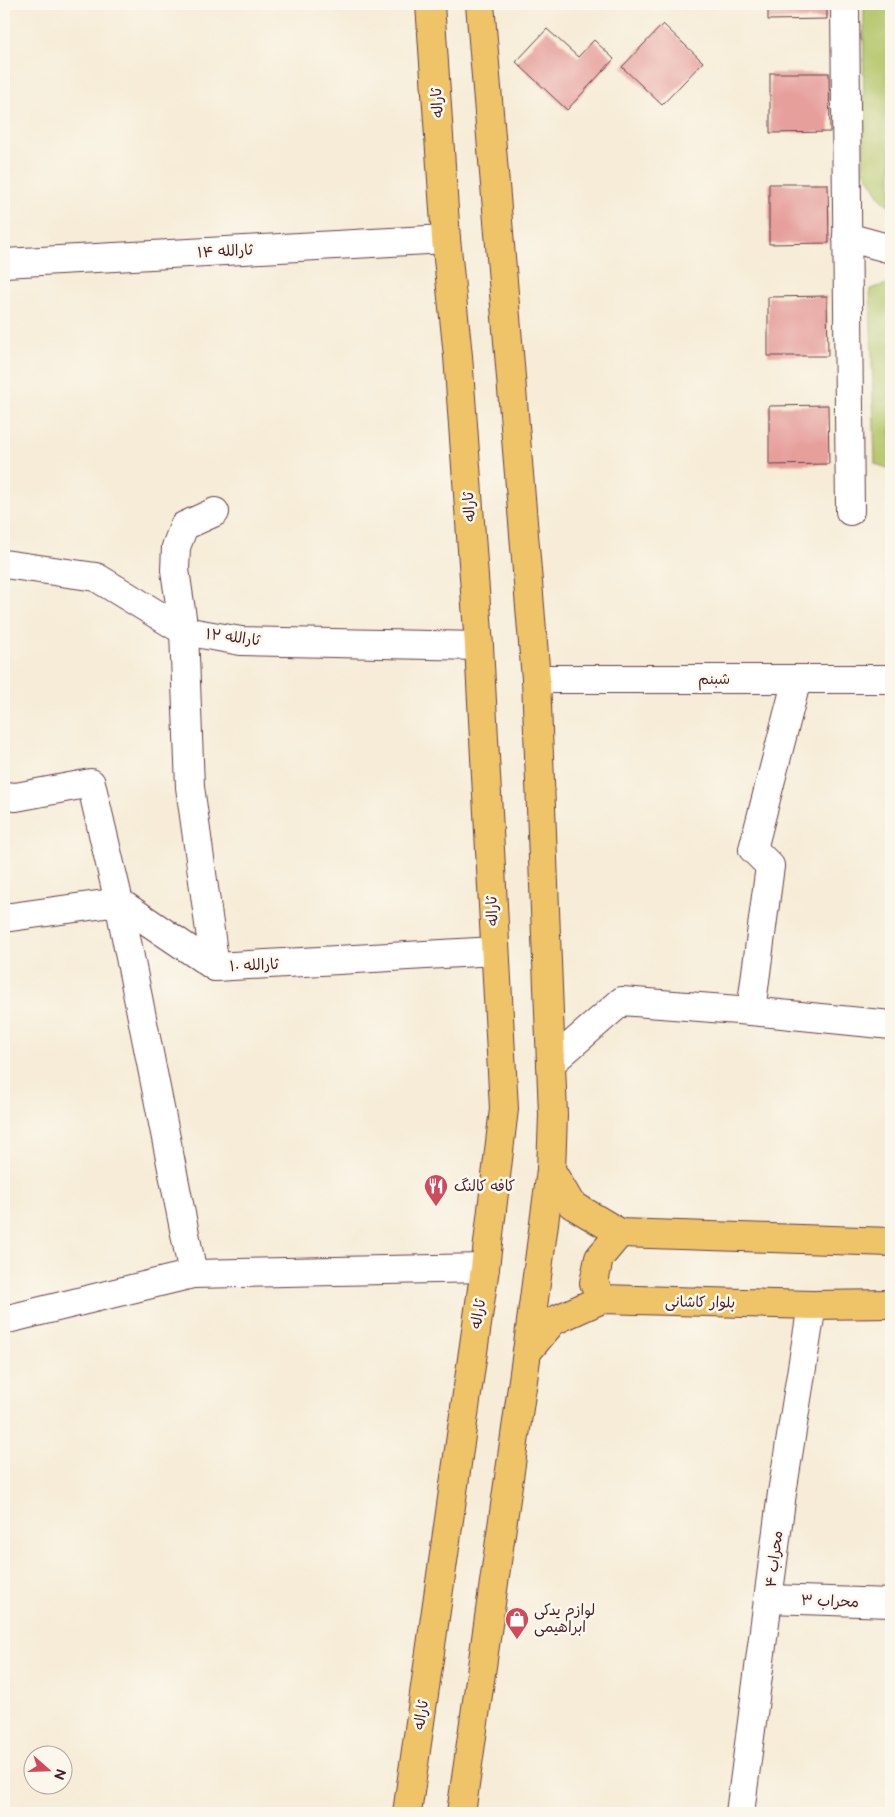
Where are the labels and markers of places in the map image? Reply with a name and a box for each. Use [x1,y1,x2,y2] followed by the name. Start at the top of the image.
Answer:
[423,1173,449,1207] restaurant icon: کافه کالنگ
[454,1177,515,1196] place label: کافه کالنگ
[534,1601,595,1637] place label: لوازم یدکی ابراهیمی
[504,1606,530,1640] shop icon: لوازم یدکی ابراهیمی

